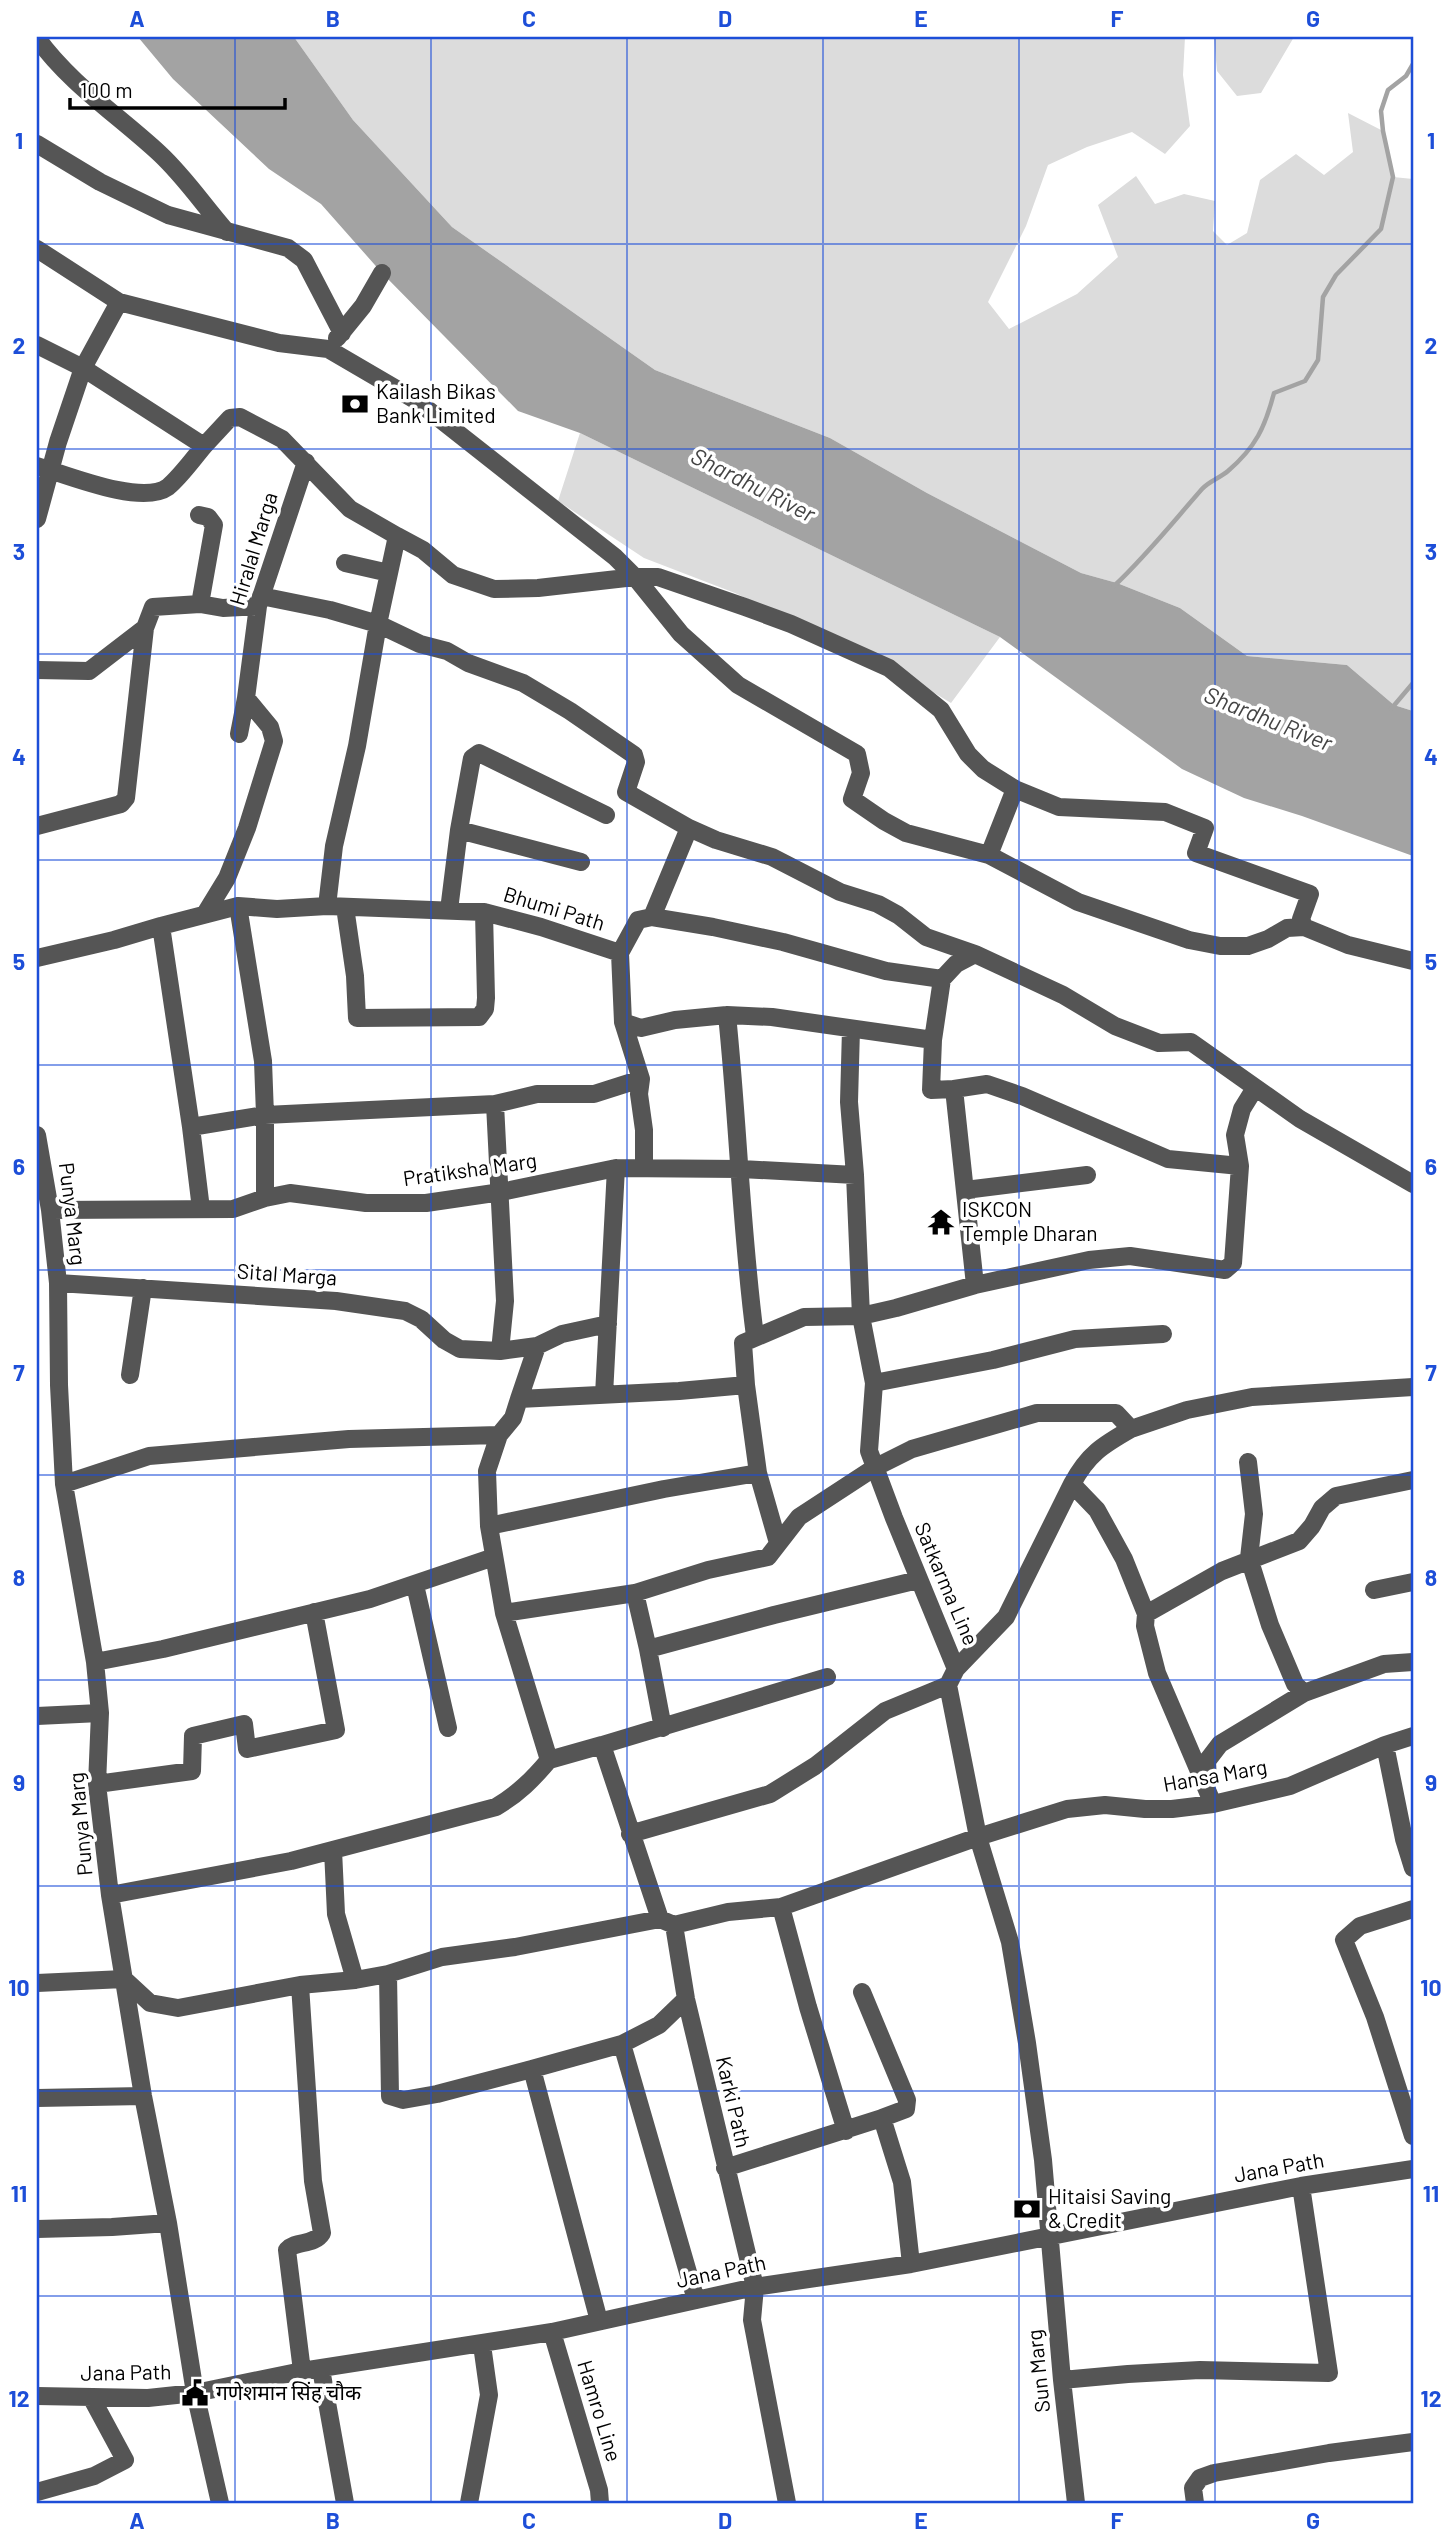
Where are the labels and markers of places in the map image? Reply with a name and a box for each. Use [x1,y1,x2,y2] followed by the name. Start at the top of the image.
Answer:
[376,378,496,427] place label: Kailash Bikas Bank Limited
[340,389,370,419] bank icon: Kailash Bikas Bank Limited
[962,1196,1098,1245] place label: ISKCON Temple Dharan
[926,1207,956,1237] temple icon: ISKCON Temple Dharan
[1048,2183,1171,2232] place label: Hitaisi Saving & Credit
[1012,2194,1042,2224] bank icon: Hitaisi Saving & Credit
[180,2378,210,2408] public building icon: गणेशमान सिंह चौक
[216,2379,362,2404] place label: गणेशमान सिंह चौक

